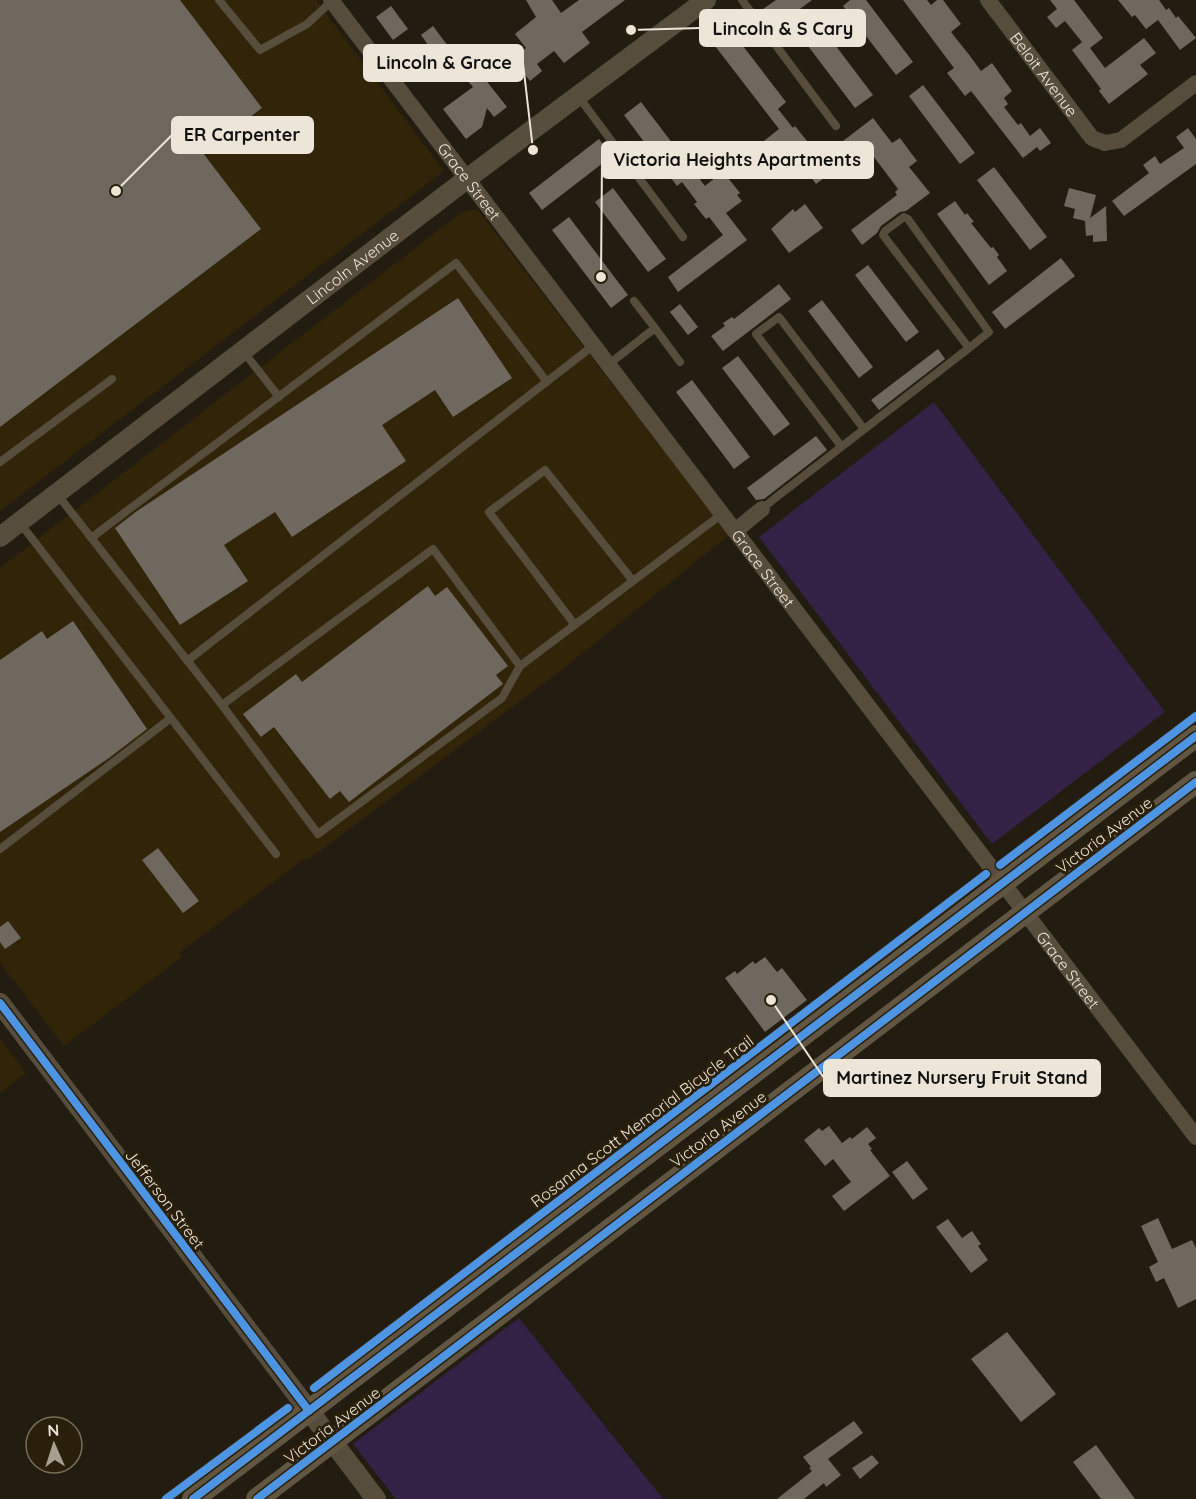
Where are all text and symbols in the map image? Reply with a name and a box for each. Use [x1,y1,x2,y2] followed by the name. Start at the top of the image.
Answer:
[700,10,865,46] callout: Lincoln & S Cary
[713,17,853,40] text: Lincoln & S Cary
[1006,28,1082,120] street label: Beloit Avenue
[364,45,523,81] callout: Lincoln & Grace
[376,51,512,74] text: Lincoln & Grace
[172,117,313,153] callout: ER Carpenter
[184,123,300,146] text: ER Carpenter
[433,138,505,224] street label: Grace Street
[602,142,873,178] callout: Victoria Heights Apartments
[613,148,861,171] text: Victoria Heights Apartments
[302,225,403,309] street label: Lincoln Avenue
[727,526,799,611] street label: Grace Street
[1052,792,1156,878] street label: Victoria Avenue
[1032,927,1104,1012] street label: Grace Street
[527,1031,757,1211] street label: Rosanna Scott Memorial Bicycle Trail
[824,1060,1100,1096] callout: Martinez Nursery Fruit Stand
[836,1066,1088,1089] text: Martinez Nursery Fruit Stand
[666,1086,770,1172] street label: Victoria Avenue
[121,1145,209,1253] street label: Jefferson Street
[280,1382,384,1468] street label: Victoria Avenue
[24,1415,84,1475] north arrow
[47,1420,60,1440] text: N

